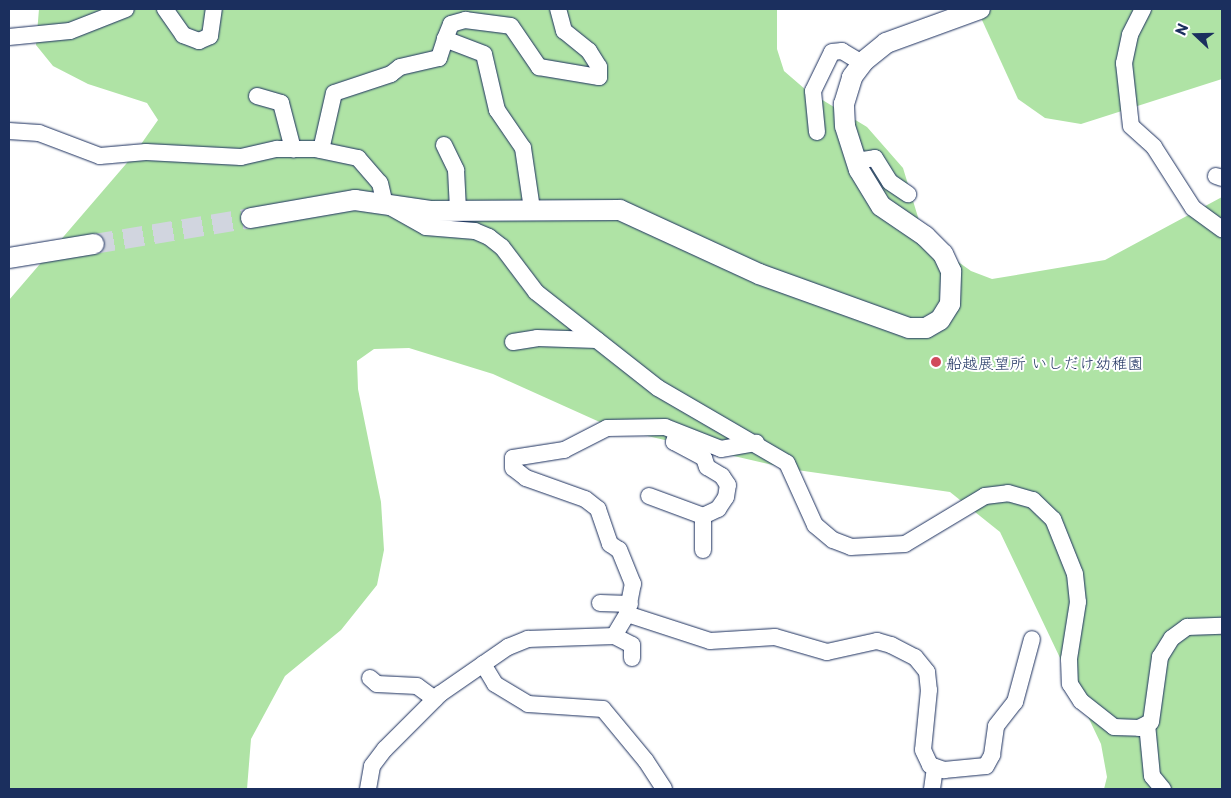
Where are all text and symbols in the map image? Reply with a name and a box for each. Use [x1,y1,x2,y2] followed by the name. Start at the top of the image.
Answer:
[1171,10,1221,60] north arrow
[1170,21,1193,38] text: N
[946,352,1143,372] place label: 船越展望所 いしだけ幼稚園
[930,356,942,368] marker: 船越展望所 いしだけ幼稚園

